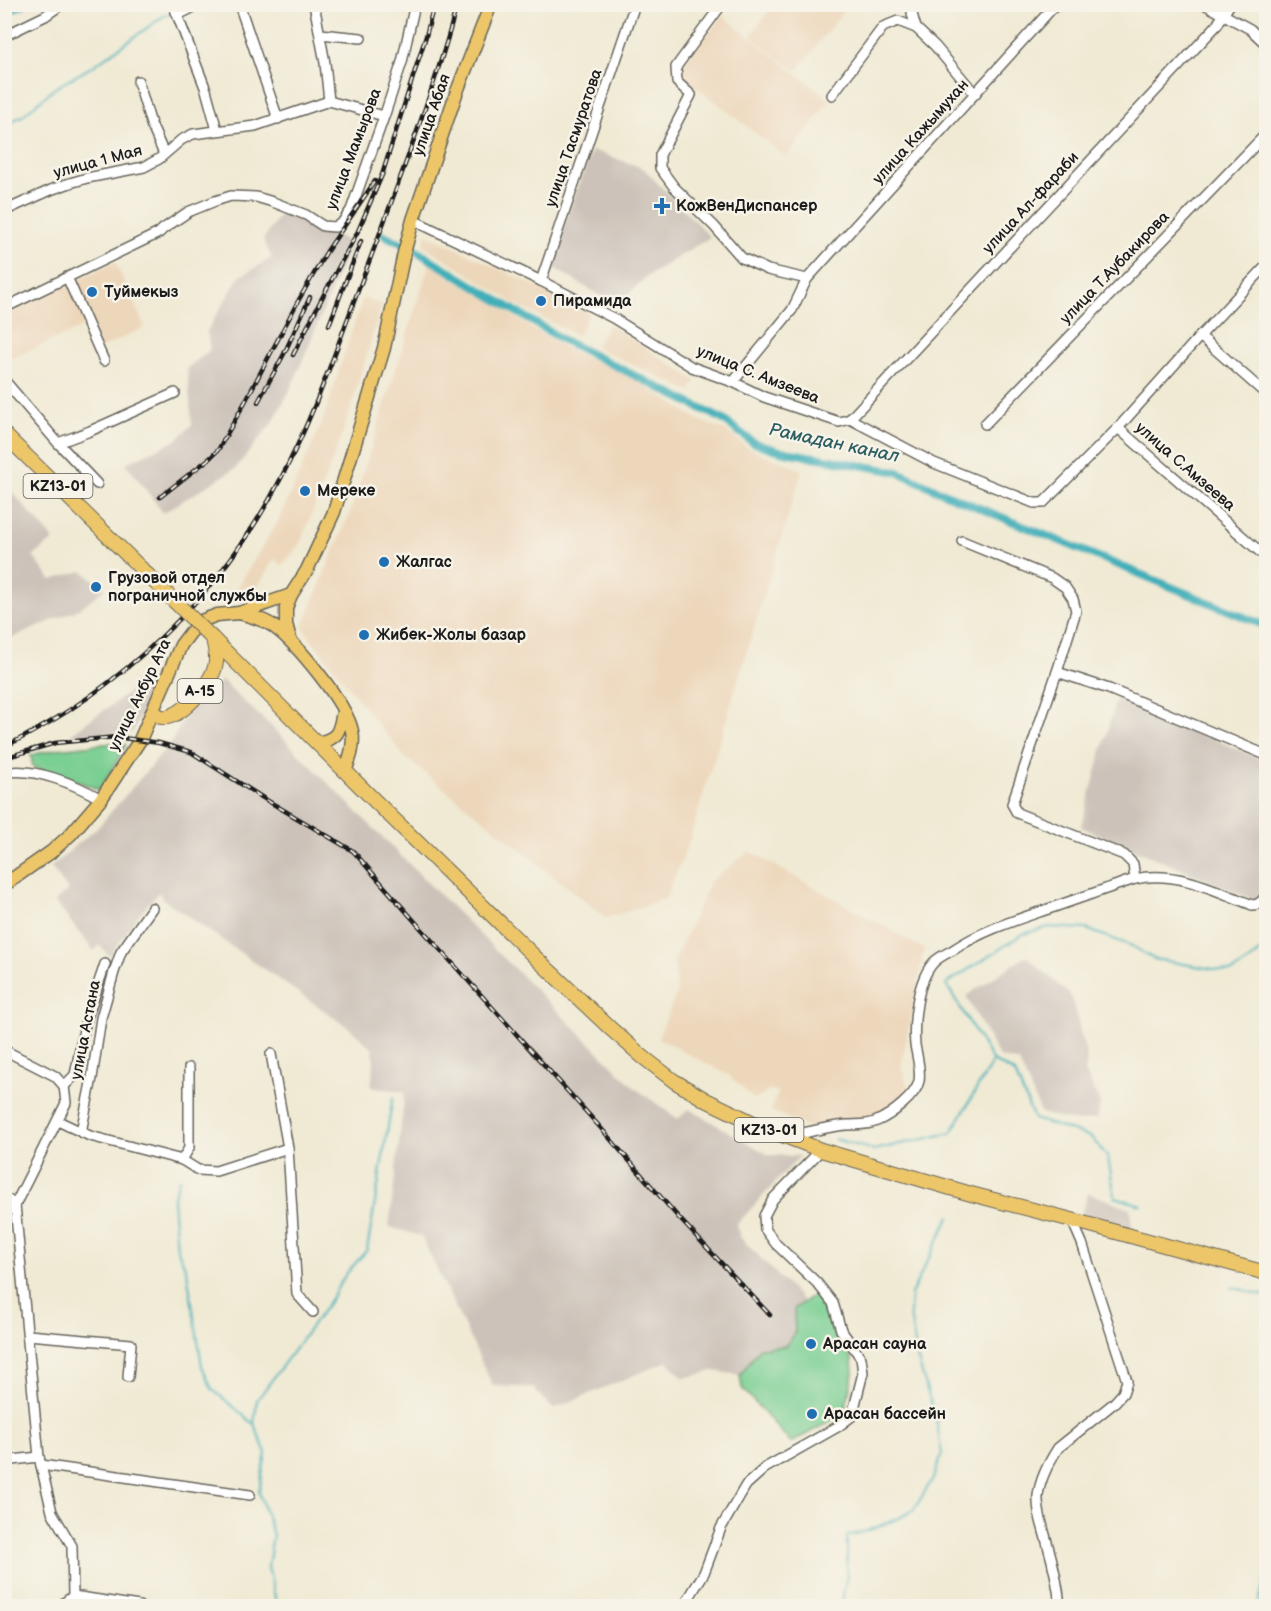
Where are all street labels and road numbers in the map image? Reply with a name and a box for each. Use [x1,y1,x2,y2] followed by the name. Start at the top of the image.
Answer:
[541,66,607,210] street label: улица Тасмуратова
[409,71,455,158] street label: улица Абая
[869,76,973,188] street label: улица Кажымухан
[322,85,386,212] street label: улица Мамырова
[52,141,144,183] street label: улица 1 Мая
[979,148,1083,258] street label: улица Ал-фараби
[1056,207,1174,328] street label: улица Т.Аубакирова
[694,342,823,408] street label: улица С. Амзеева
[1131,418,1239,516] street label: улица С.Амзеева
[23,474,92,498] road number: KZ13-01
[105,635,176,754] street label: улица Акбур Ата
[178,679,222,703] road number: A-15
[67,978,105,1081] street label: улица Астана
[734,1118,804,1142] road number: KZ13-01

